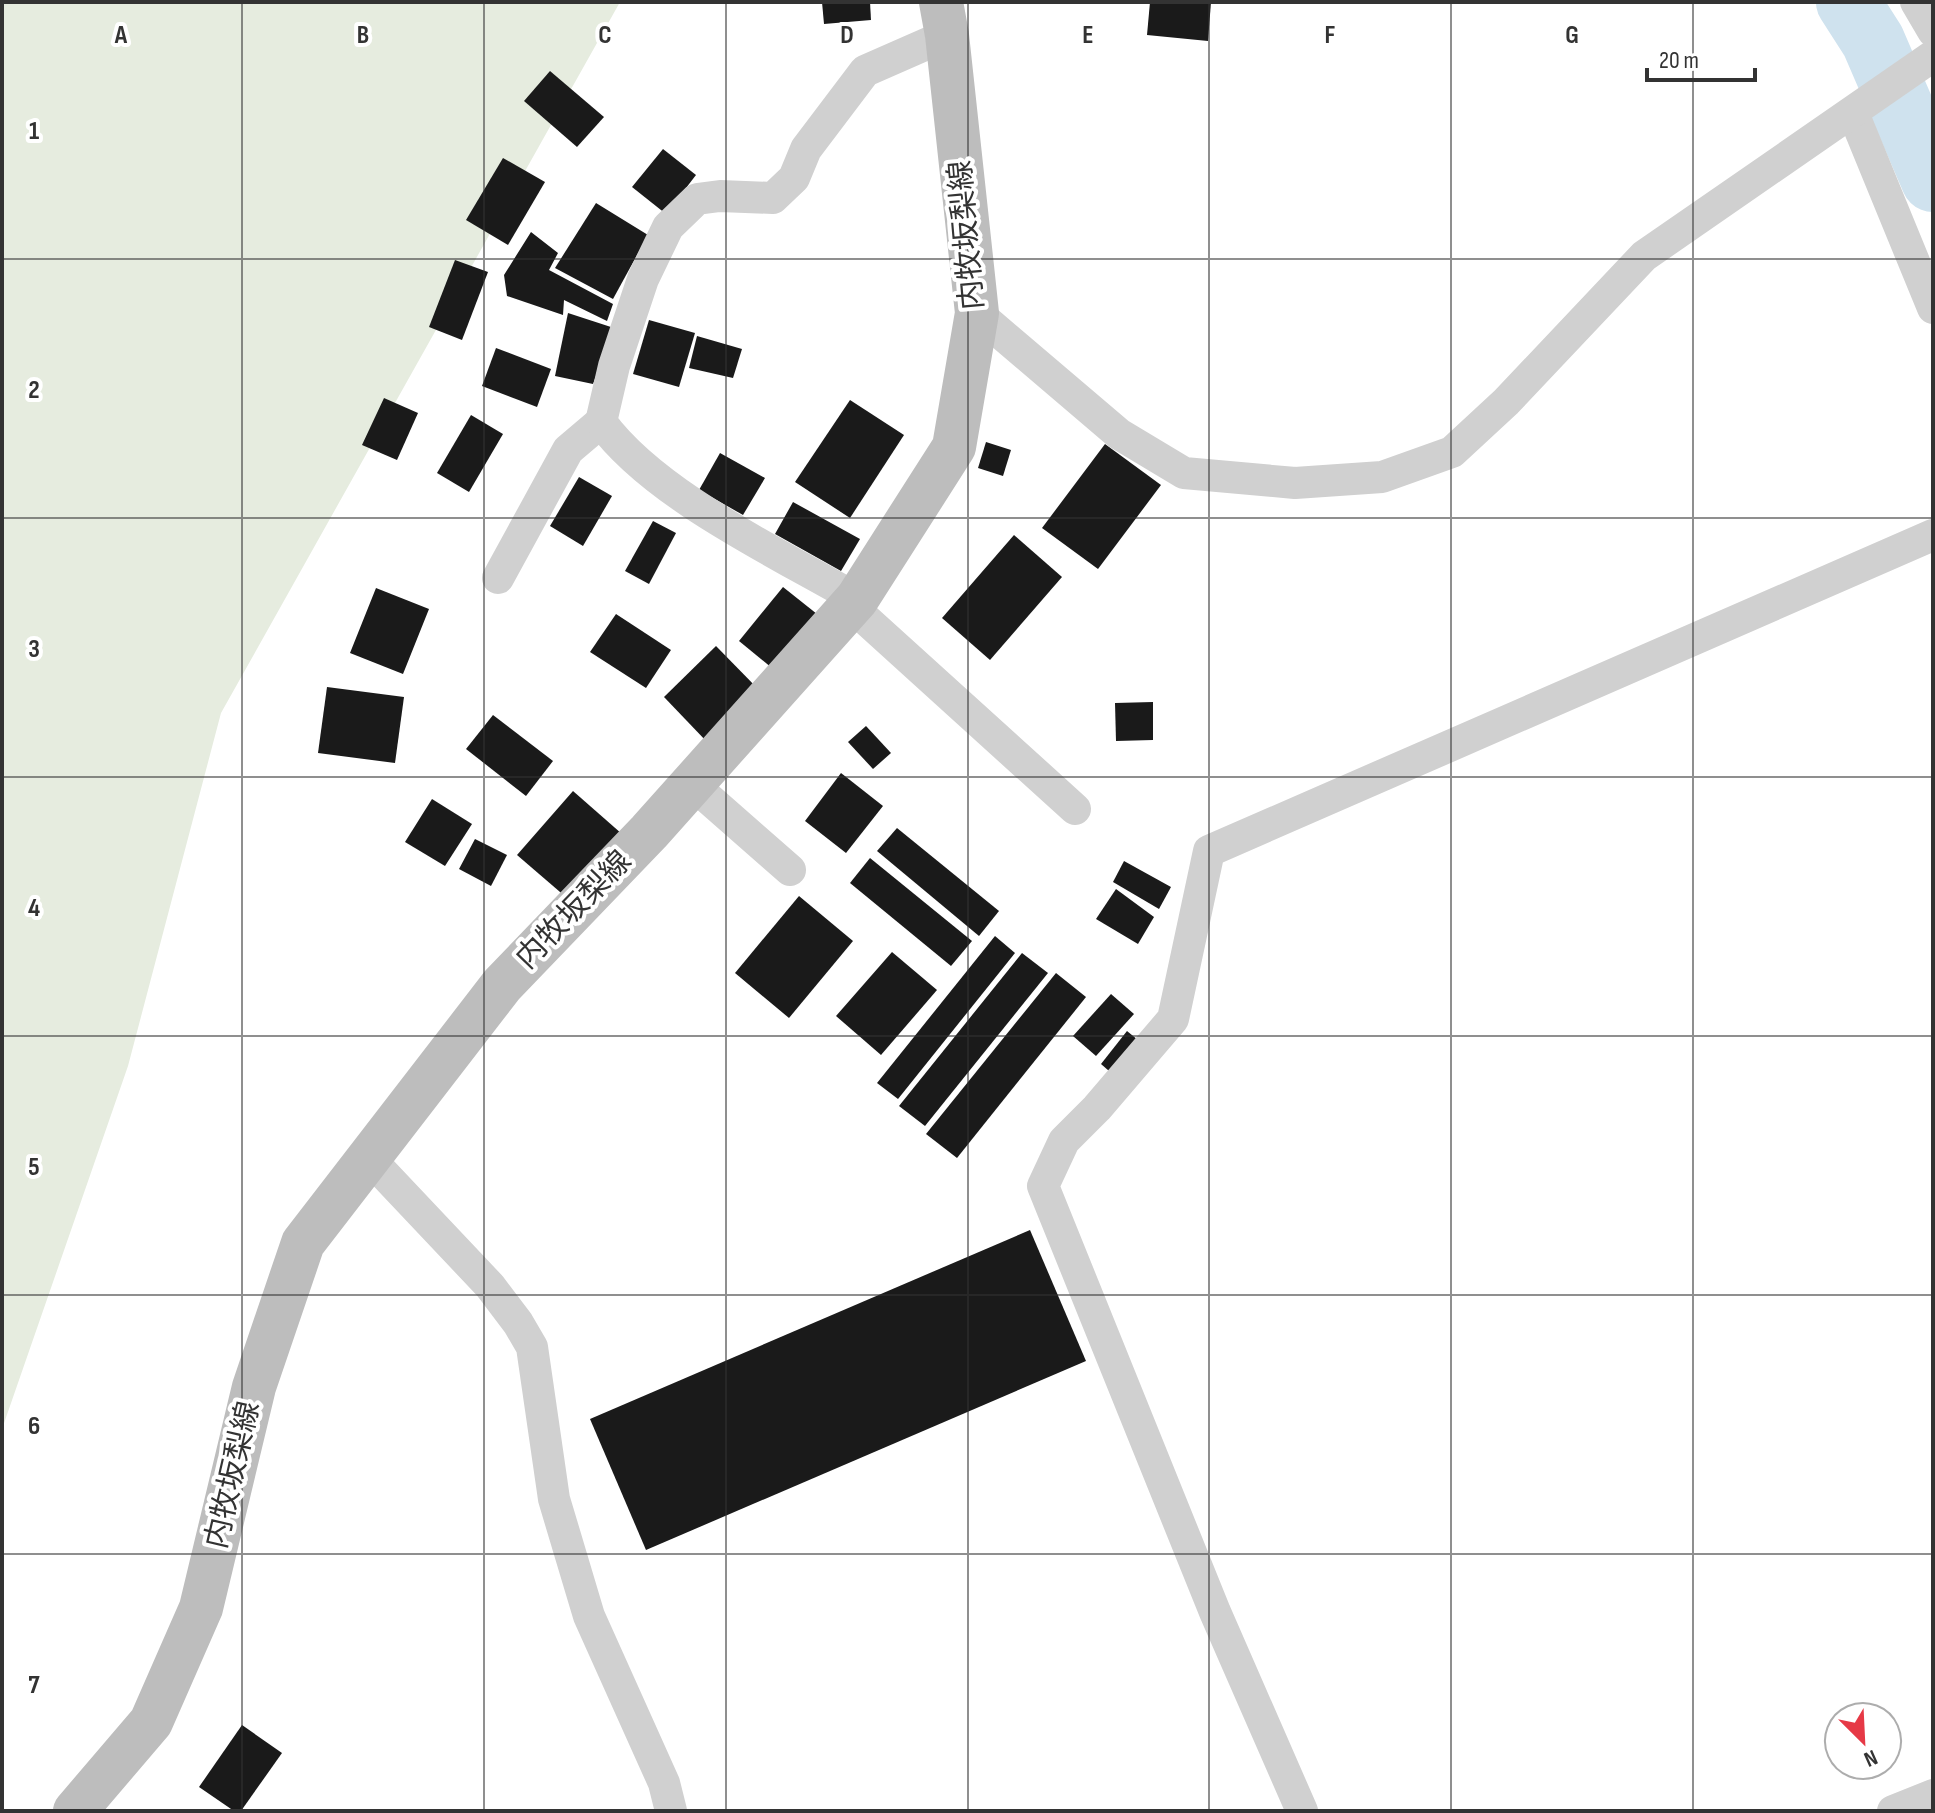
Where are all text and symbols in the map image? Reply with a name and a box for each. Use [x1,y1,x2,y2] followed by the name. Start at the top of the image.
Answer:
[114,20,128,51] text: A
[357,20,369,51] text: B
[598,20,612,51] text: C
[840,20,854,51] text: D
[1082,20,1094,51] text: E
[1325,20,1336,51] text: F
[1565,20,1579,51] text: G
[1647,32,1755,82] scale bar
[1659,46,1699,75] text: 20 m
[29,116,39,147] text: 1
[943,159,991,311] street label: 内牧坂梨線
[28,375,40,406] text: 2
[28,634,40,665] text: 3
[509,844,639,976] street label: 内牧坂梨線
[28,893,40,924] text: 4
[28,1152,40,1183] text: 5
[199,1398,267,1552] street label: 内牧坂梨線
[28,1411,40,1442] text: 6
[28,1670,40,1701] text: 7
[1823,1701,1903,1781] north arrow
[1860,1743,1881,1773] text: N

